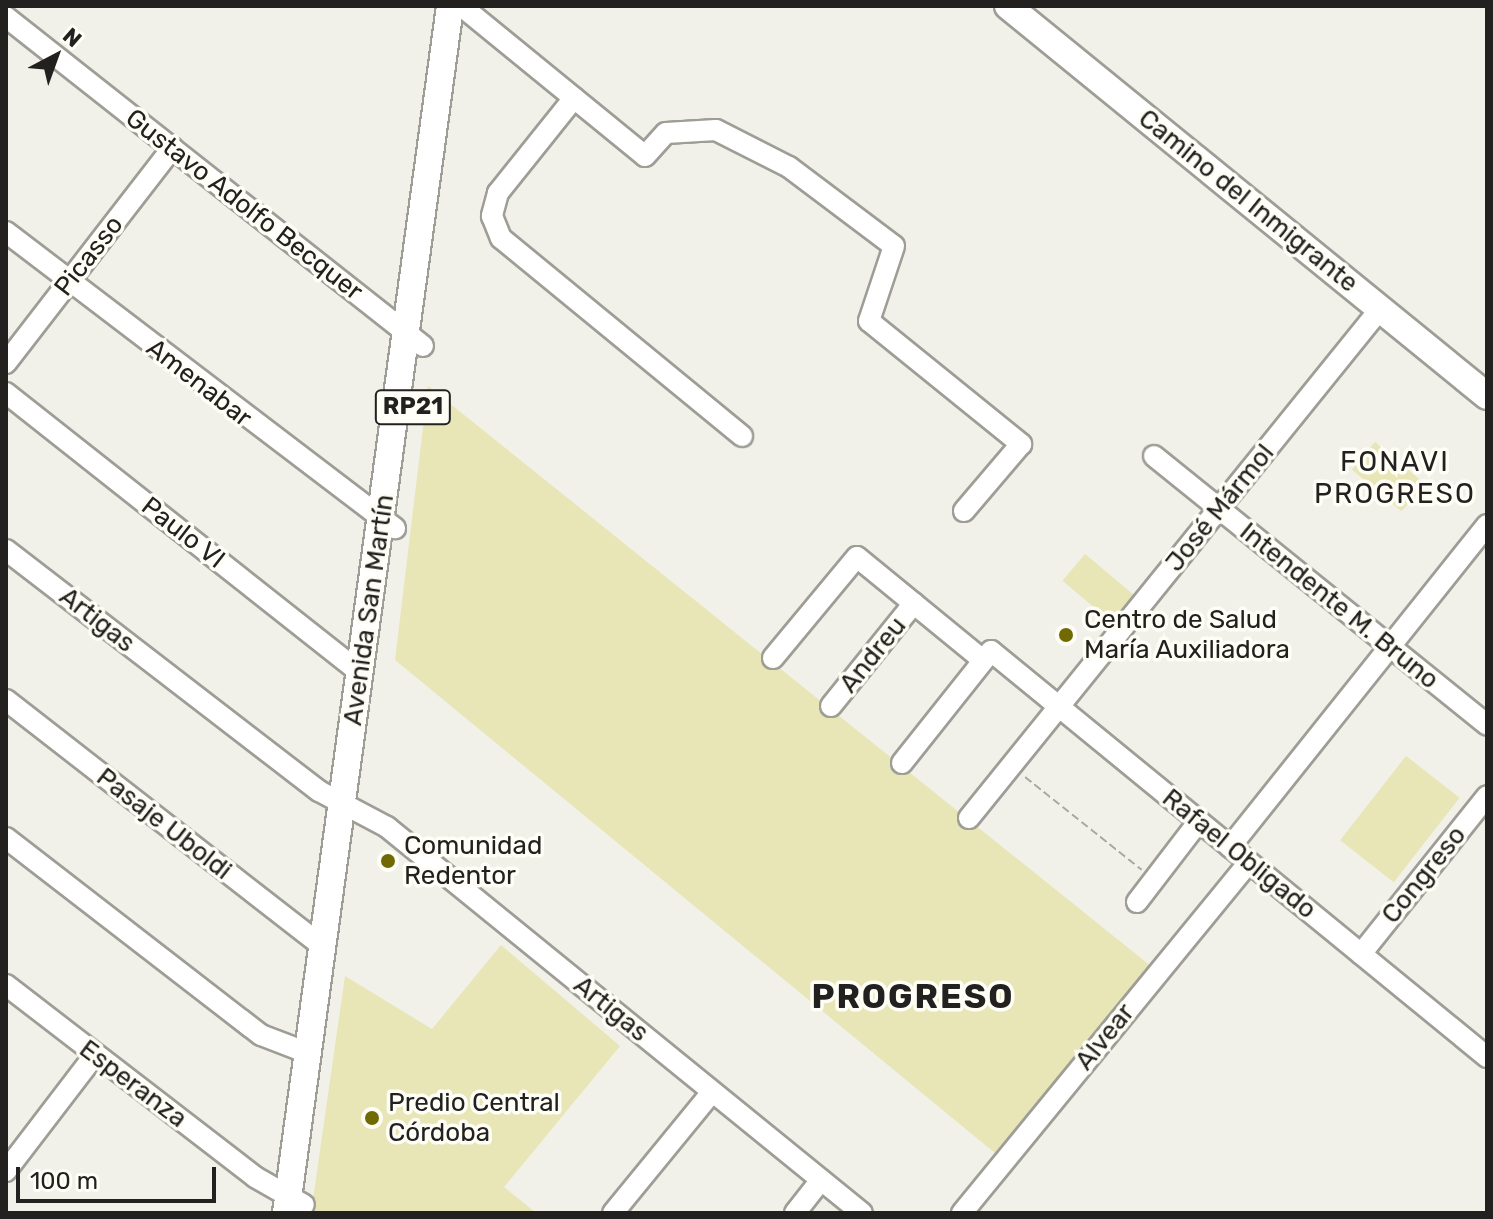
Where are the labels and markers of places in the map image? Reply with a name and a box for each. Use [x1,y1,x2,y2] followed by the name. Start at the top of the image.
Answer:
[1084,604,1290,666] place label: Centro de Salud María Auxiliadora
[1055,624,1077,646] marker: Centro de Salud María Auxiliadora
[404,830,542,892] place label: Comunidad Redentor
[379,852,397,870] marker: Comunidad Redentor
[388,1087,560,1148] place label: Predio Central Córdoba
[363,1109,381,1127] marker: Predio Central Córdoba

